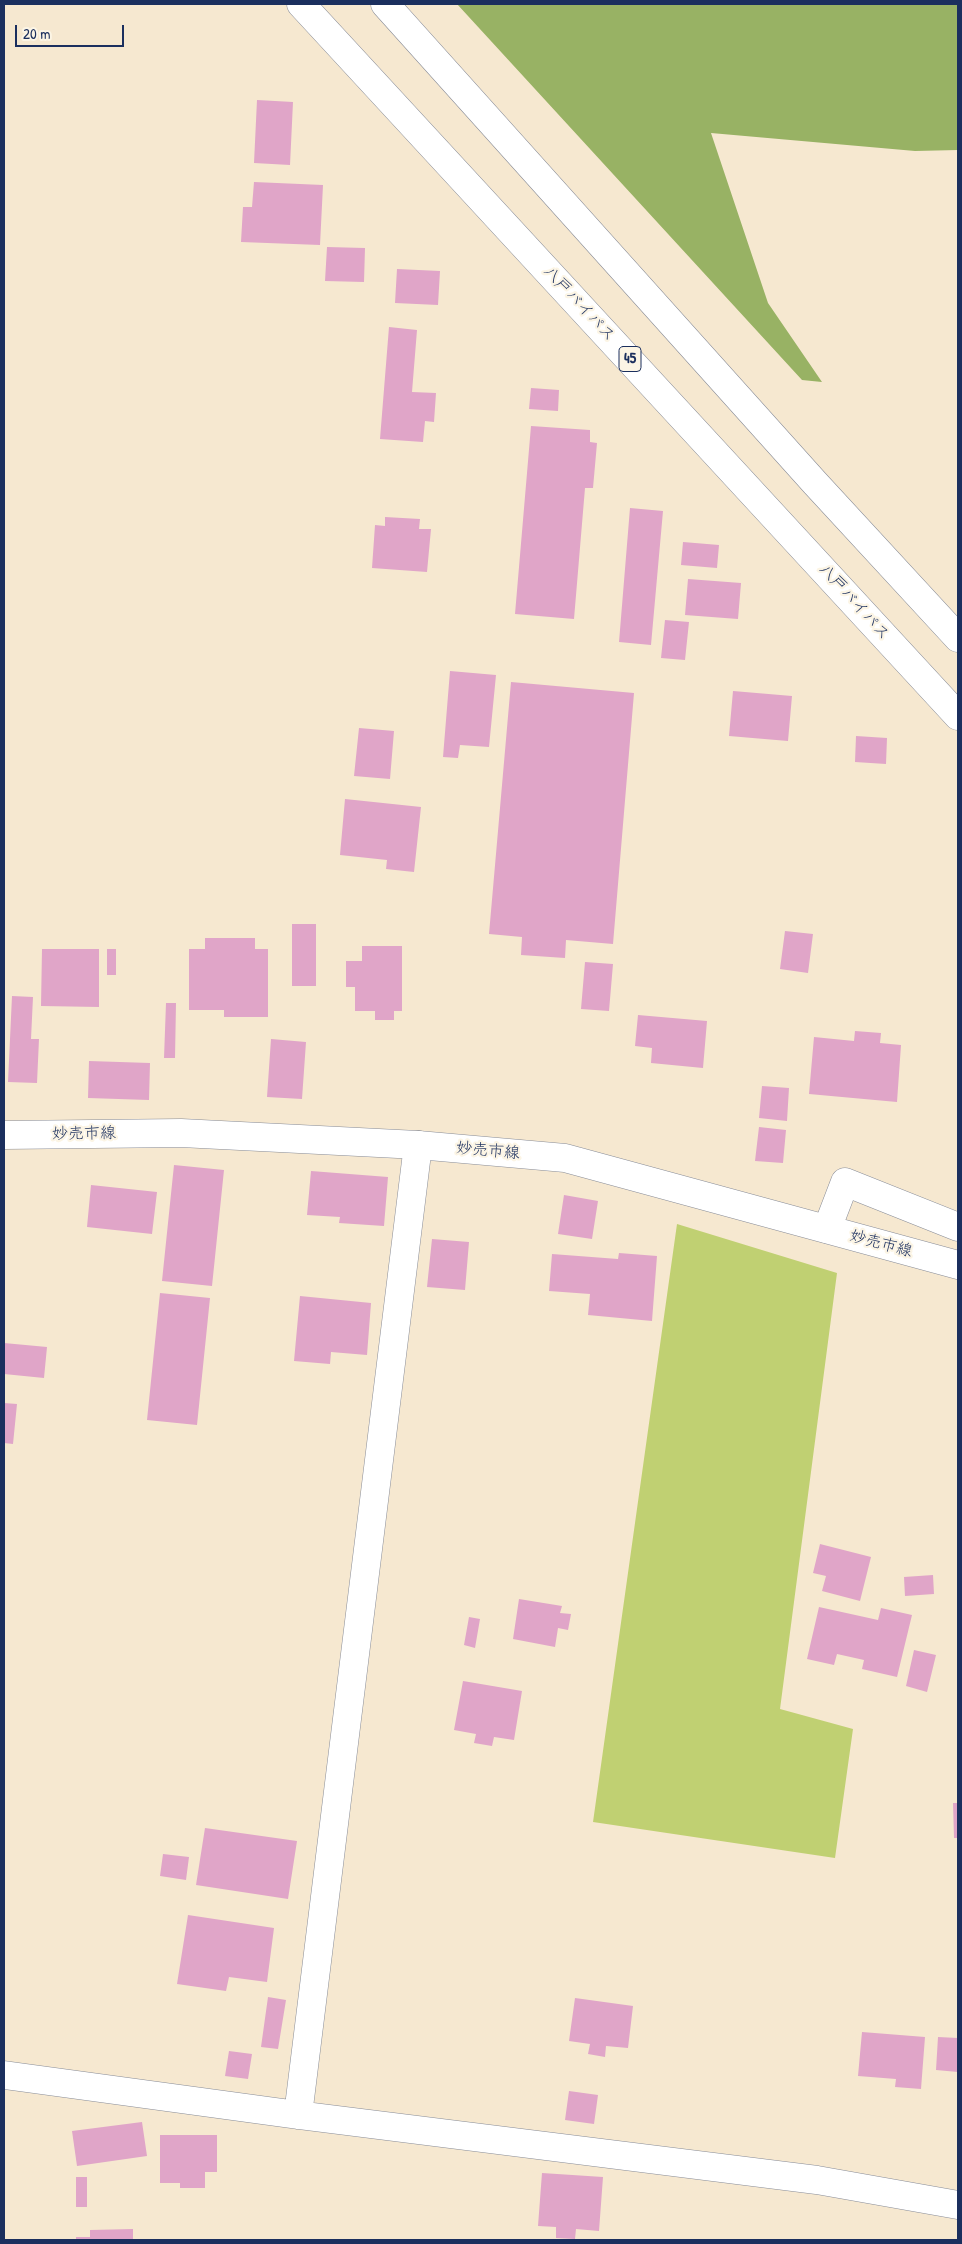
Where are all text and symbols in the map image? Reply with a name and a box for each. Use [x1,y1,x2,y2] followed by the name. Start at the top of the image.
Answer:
[18,15,126,47] scale bar
[23,23,50,44] text: 20 m
[539,262,619,346] street label: 八戸バイパス
[619,346,641,372] road number: 45
[815,560,893,644] street label: 八戸バイパス
[52,1124,116,1144] street label: 妙売市線
[455,1139,521,1163] street label: 妙売市線
[848,1226,914,1262] street label: 妙売市線

